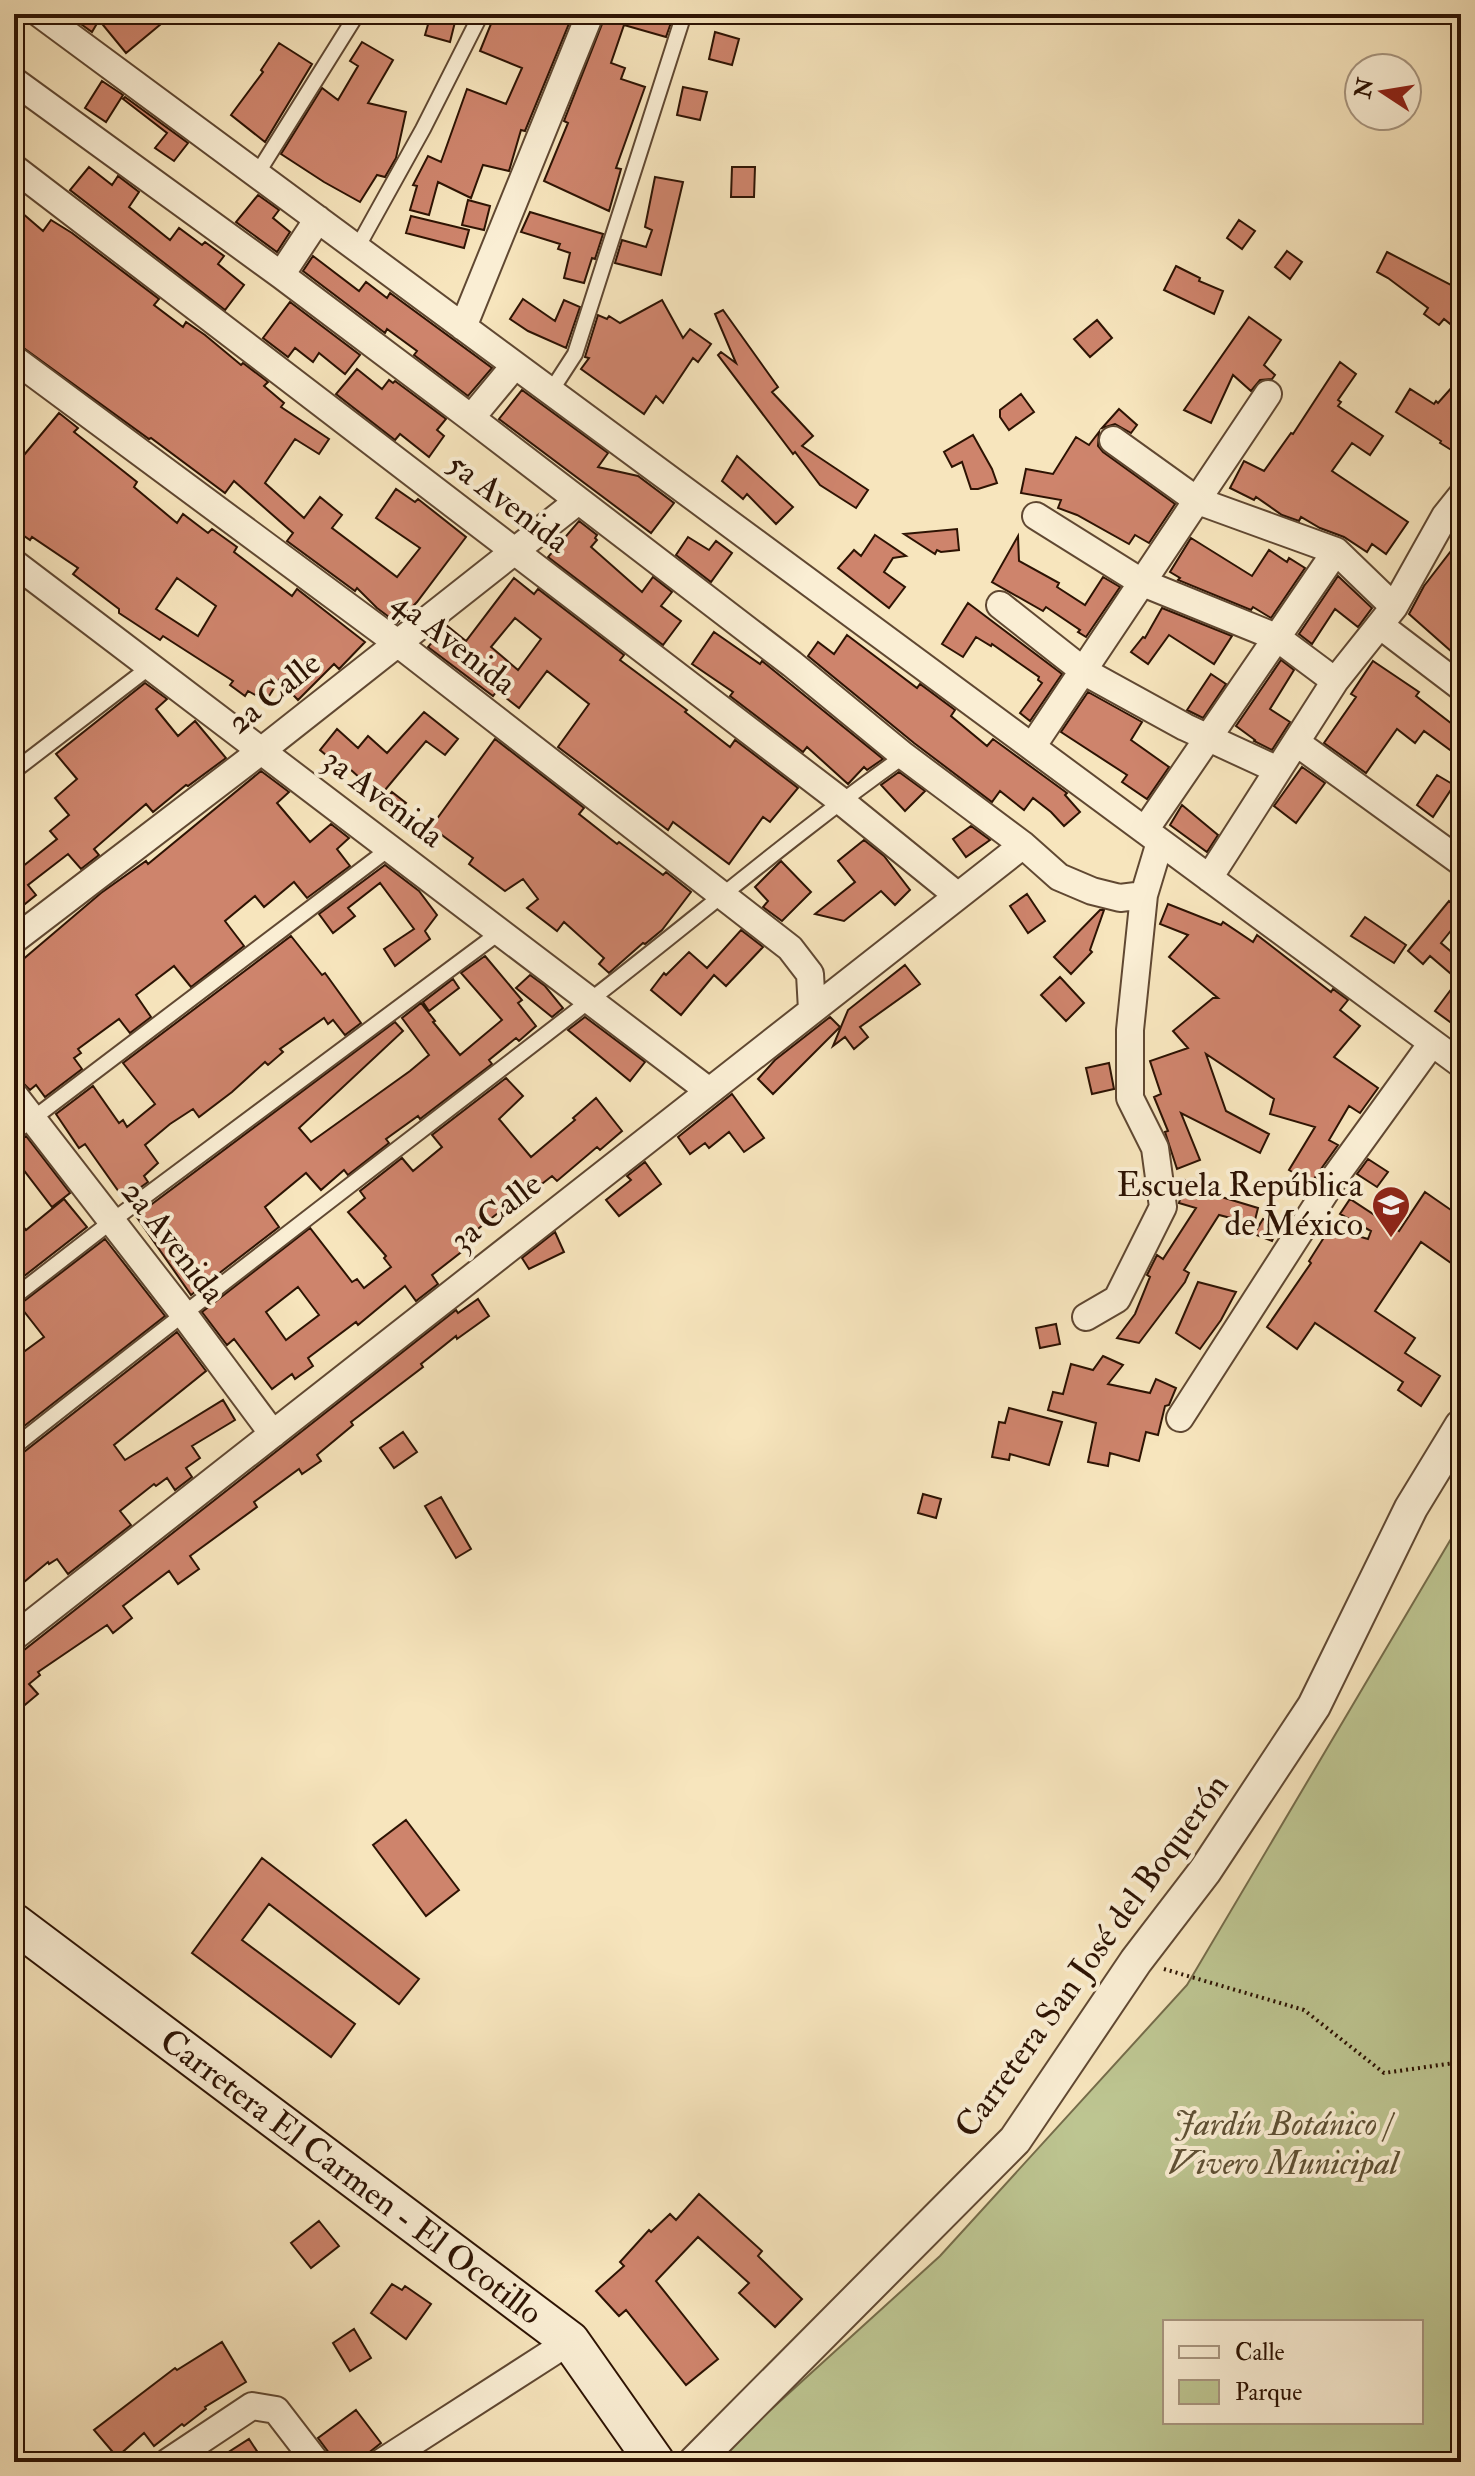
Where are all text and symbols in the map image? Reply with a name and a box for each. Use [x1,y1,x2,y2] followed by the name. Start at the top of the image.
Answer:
[1343,52,1423,132] north arrow
[1348,75,1380,102] text: N
[438,443,579,564] street label: 5a Avenida
[383,581,526,705] street label: 4a Avenida
[218,642,330,744] street label: 2a Calle
[314,739,453,858] street label: 3a Avenida
[442,1163,550,1261] street label: 3a Calle
[1117,1164,1364,1246] place label: Escuela República de México
[111,1172,235,1313] street label: 2a Avenida
[1370,1184,1412,1239] school or university icon: Escuela República de México
[946,1766,1238,2146] street label: Carretera San José del Boquerón
[152,2019,551,2334] street label: Carretera El Carmen - El Ocotillo
[1168,2103,1401,2185] park label: Jardín Botánico / Vivero Municipal
[1163,2320,1423,2424] legend
[1235,2337,1285,2368] text: Calle
[1235,2377,1302,2408] text: Parque

